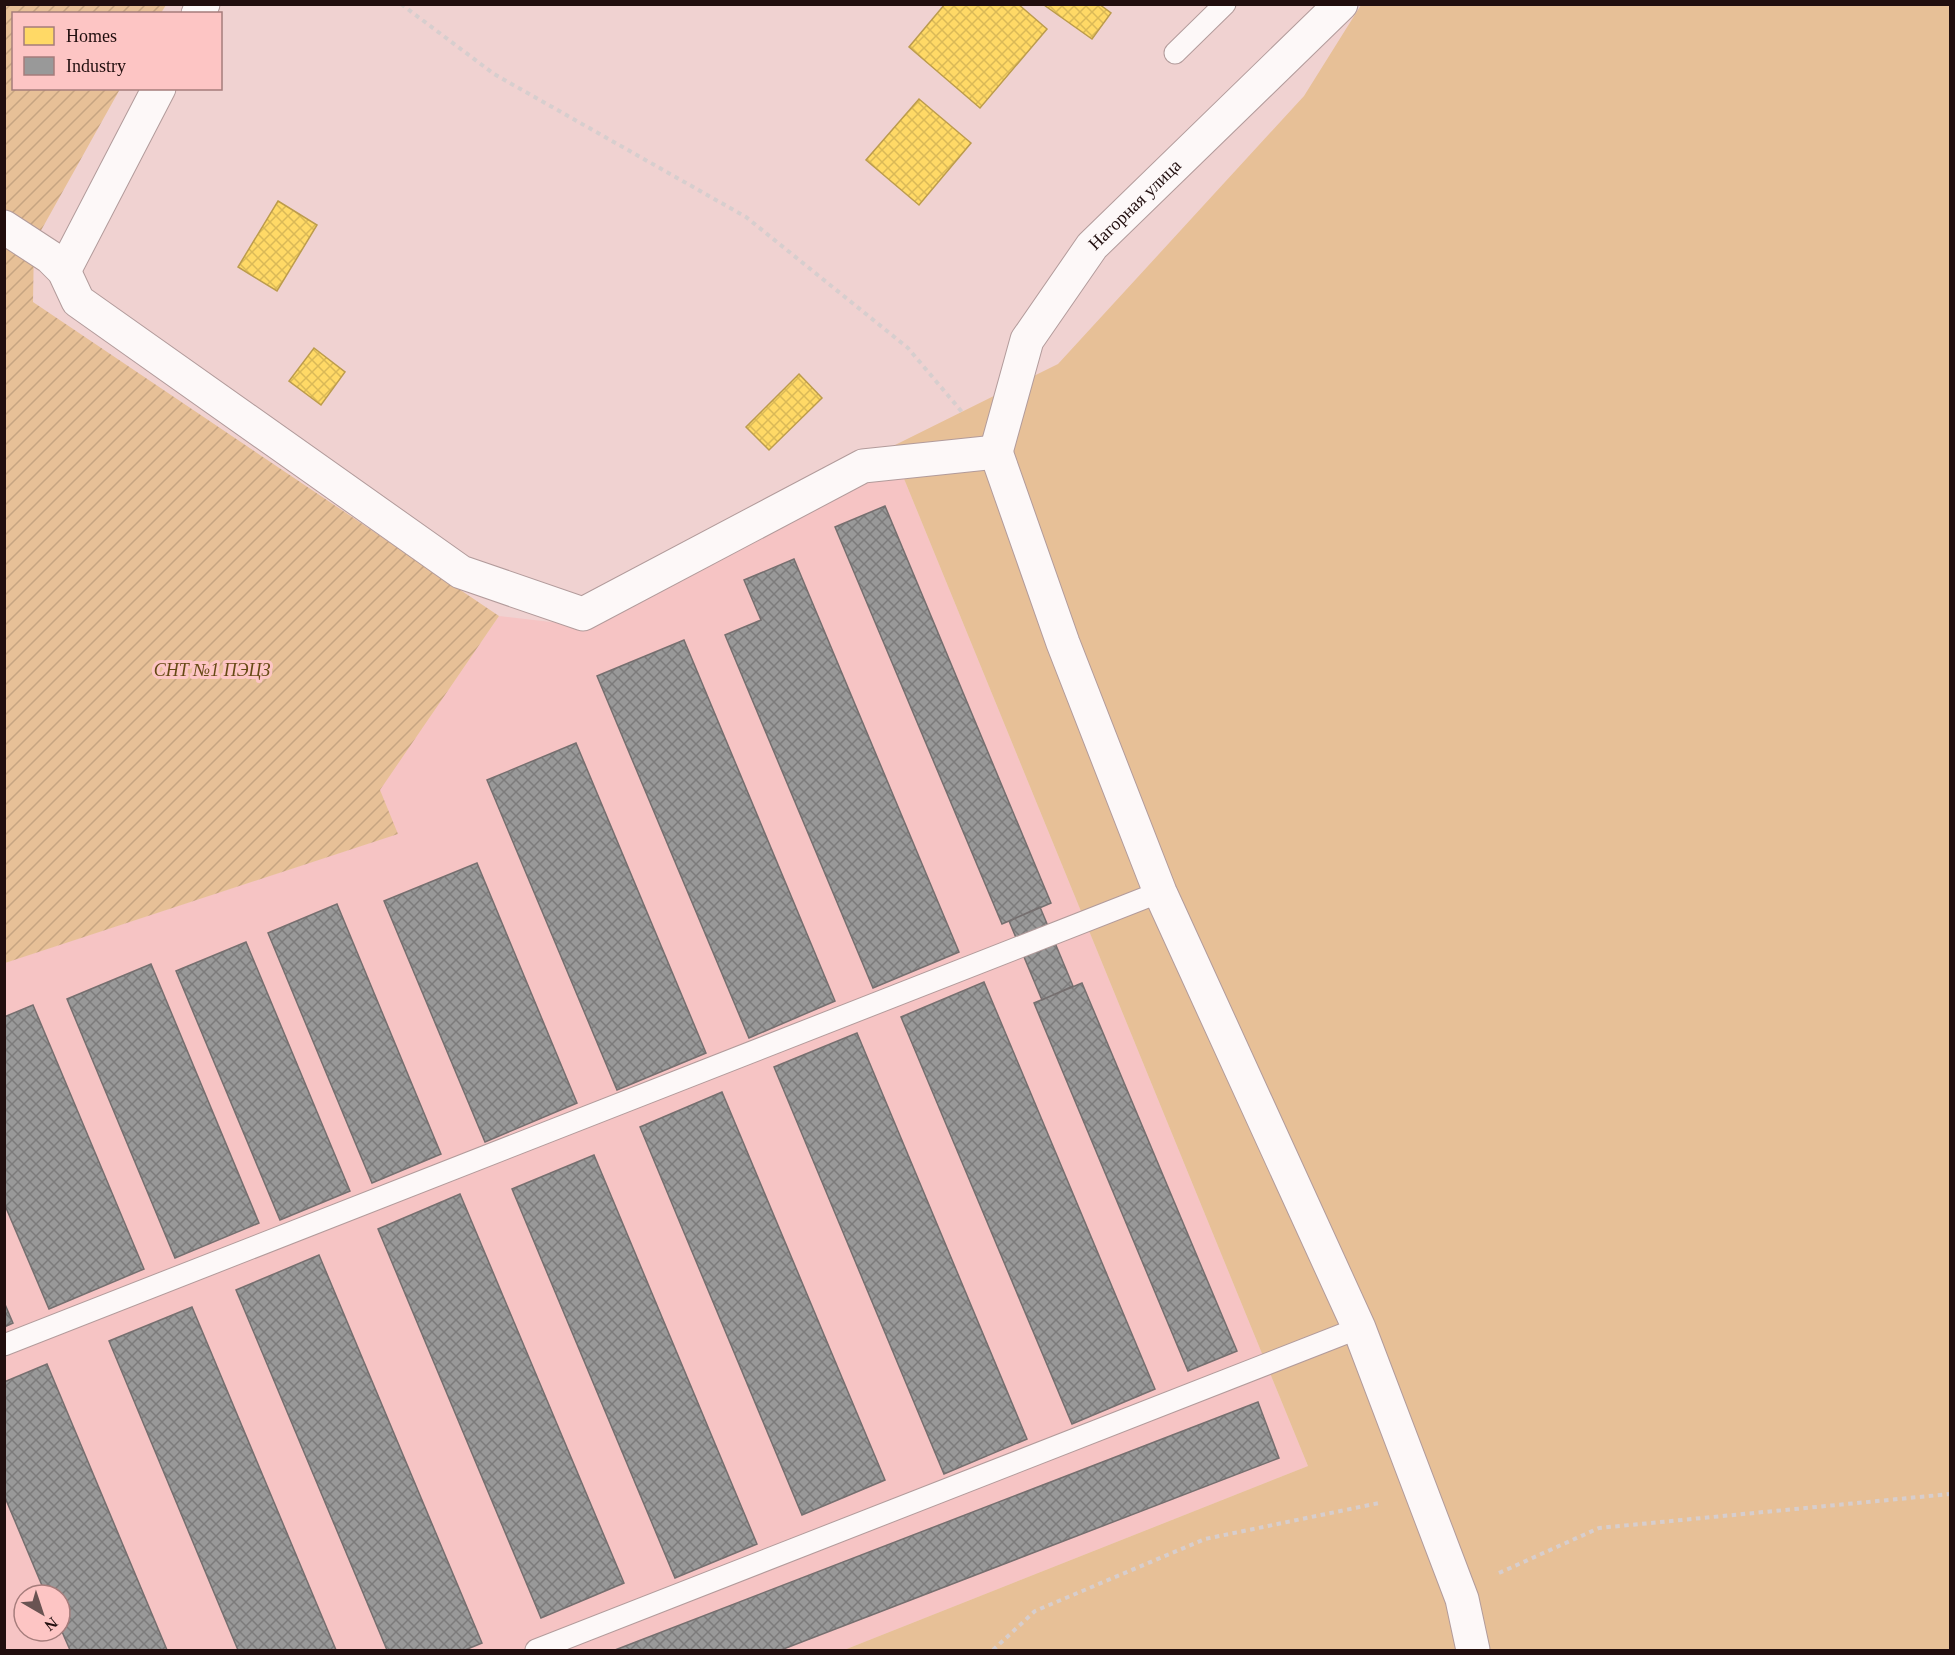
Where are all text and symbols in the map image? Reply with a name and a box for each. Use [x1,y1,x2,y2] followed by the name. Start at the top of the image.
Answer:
[12,12,222,90] legend
[66,26,117,46] text: Homes
[66,56,126,76] text: Industry
[1084,155,1185,254] street label: Нагорная улица
[154,660,270,680] park label: СНТ №1 ПЭЦЗ
[12,1583,72,1643] north arrow
[41,1614,61,1635] text: N

